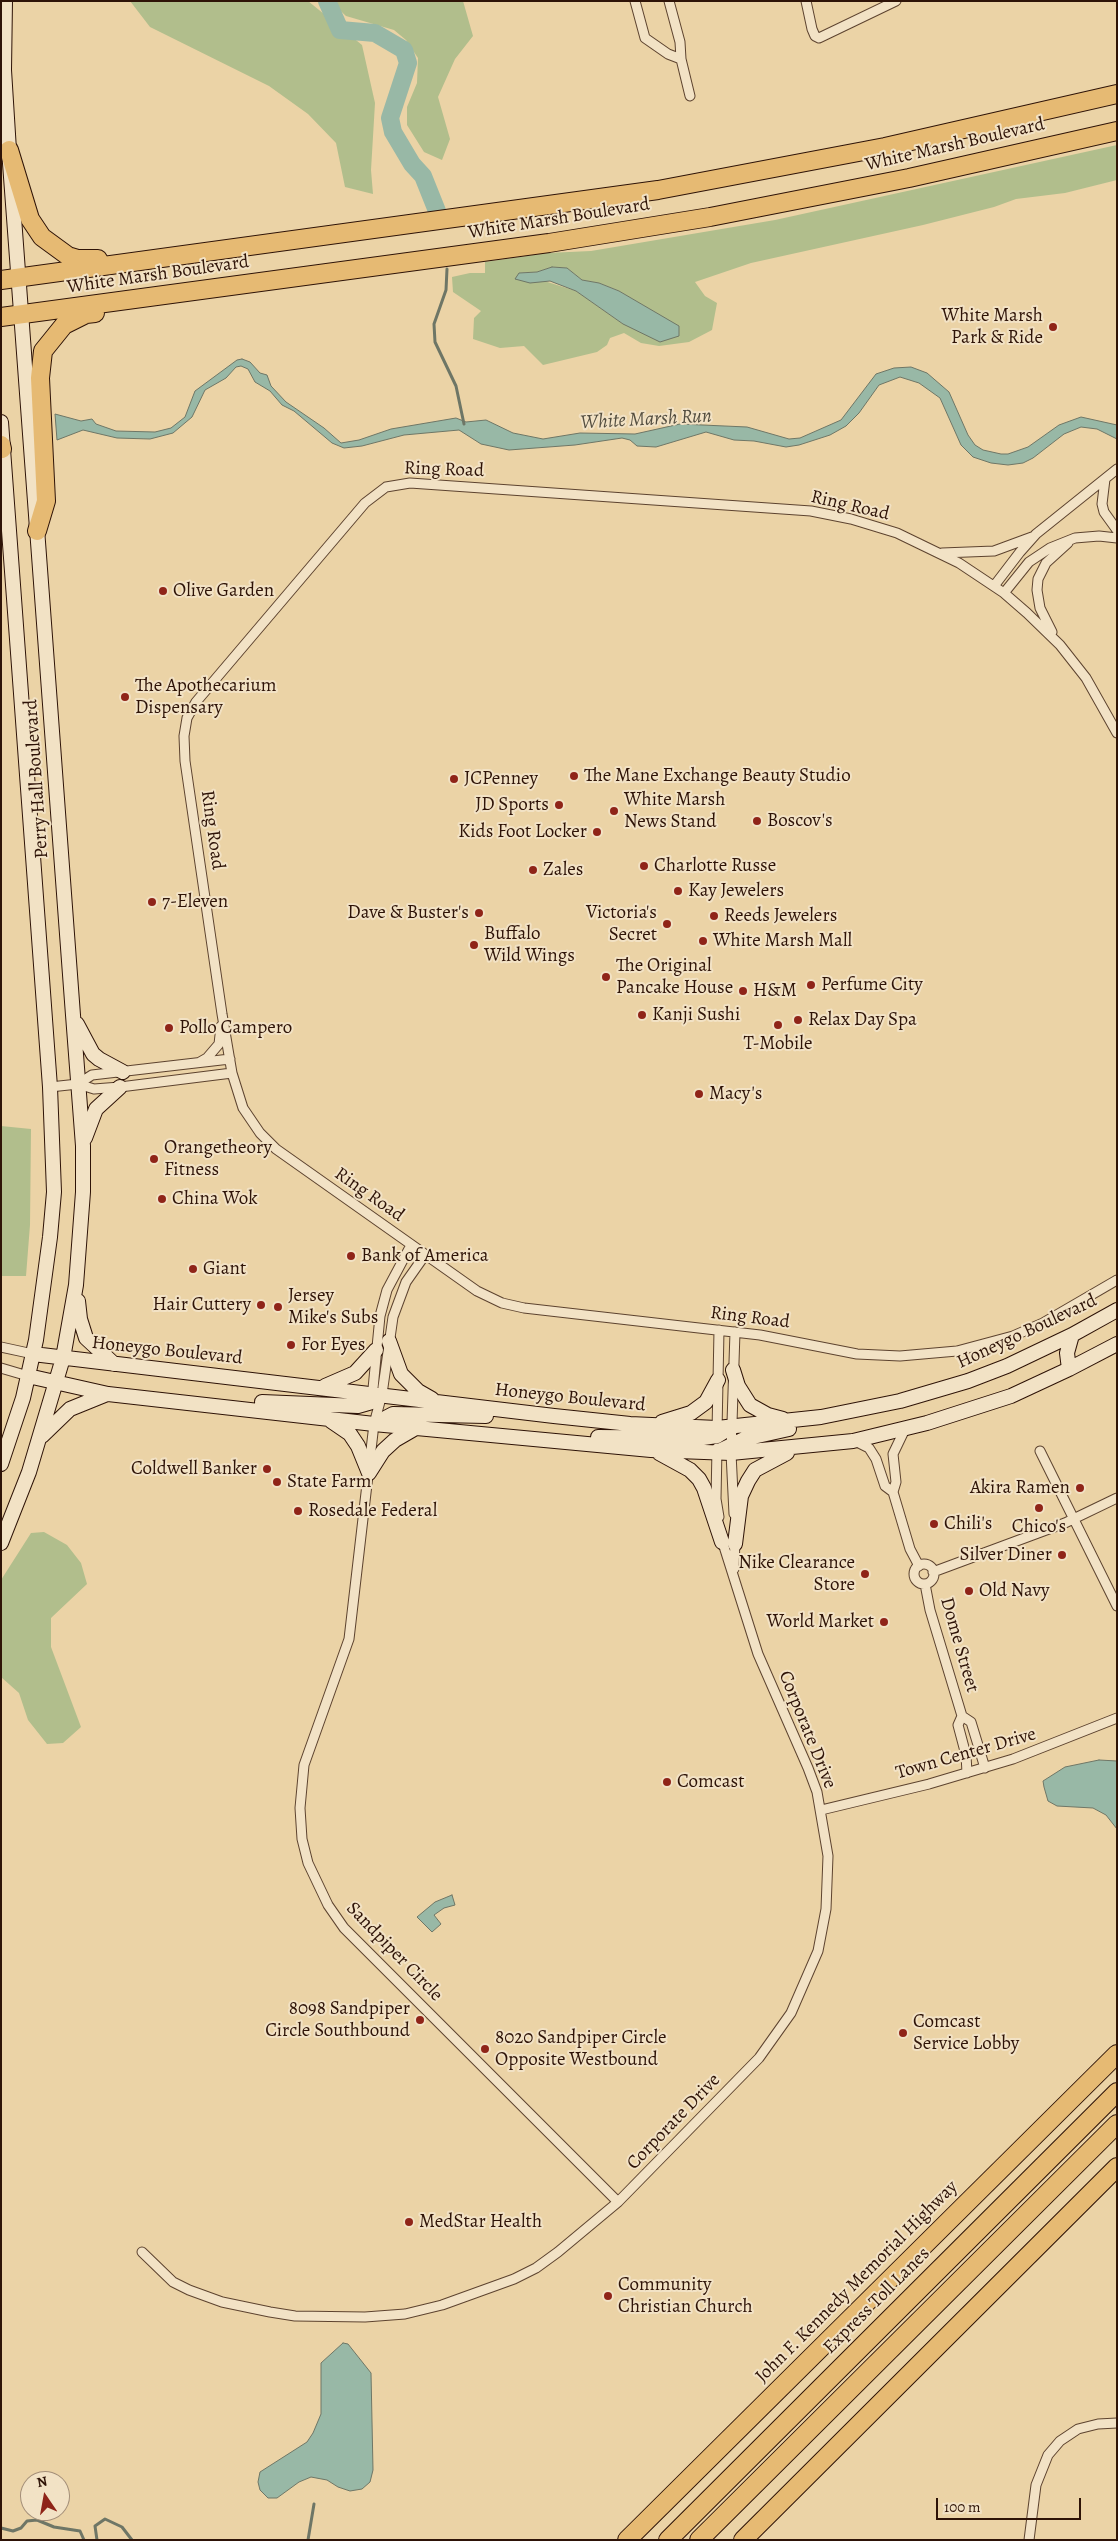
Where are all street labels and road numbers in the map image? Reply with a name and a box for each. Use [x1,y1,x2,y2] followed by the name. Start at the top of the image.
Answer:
[863,113,1047,177] street label: White Marsh Boulevard
[467,193,651,245] street label: White Marsh Boulevard
[66,251,250,299] street label: White Marsh Boulevard
[404,457,484,483] street label: Ring Road
[808,486,892,526] street label: Ring Road
[20,699,54,859] street label: Perry Hall Boulevard
[195,789,229,871] street label: Ring Road
[330,1163,408,1227] street label: Ring Road
[954,1290,1100,1374] street label: Honeygo Boulevard
[709,1302,791,1334] street label: Ring Road
[90,1332,244,1370] street label: Honeygo Boulevard
[493,1379,647,1417] street label: Honeygo Boulevard
[935,1595,983,1695] street label: Dome Street
[773,1668,841,1792] street label: Corporate Drive
[893,1723,1039,1785] street label: Town Center Drive
[341,1898,447,2006] street label: Sandpiper Circle
[622,2069,726,2175] street label: Corporate Drive
[751,2176,963,2388] street label: John F. Kennedy Memorial Highway
[819,2243,935,2359] street label: Express Toll Lanes

